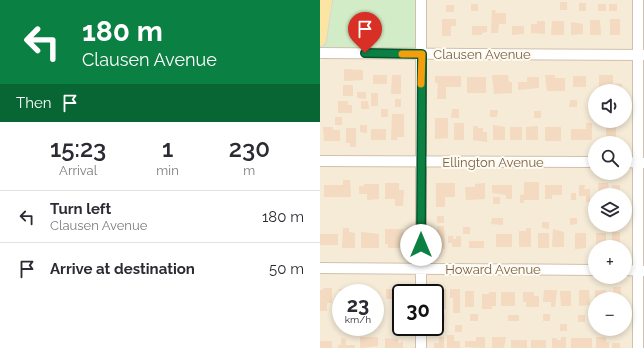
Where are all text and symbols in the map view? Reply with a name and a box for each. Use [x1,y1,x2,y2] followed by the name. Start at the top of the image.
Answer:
[348,12,382,53] pin
[82,15,163,48] text: 180 m
[16,16,68,68] icon: left
[354,18,376,40] icon: arrive
[433,47,531,62] street label: Clausen Avenue
[82,49,217,70] text: Clausen Avenue
[588,84,632,336] map controls
[588,84,632,128] button: sound
[59,92,81,114] icon: arrive
[16,94,51,112] text: Then
[50,134,106,163] text: 15:23
[162,134,173,163] text: 1
[229,134,270,163] text: 230
[588,136,632,180] button: search
[442,155,544,170] street label: Ellington Avenue
[59,163,97,178] text: Arrival
[156,163,179,178] text: min
[243,163,255,178] text: m
[588,188,632,232] button: layers
[50,200,111,218] text: Turn left
[16,206,38,228] icon: left
[262,208,304,226] text: 180 m
[50,218,147,233] text: Clausen Avenue
[400,224,442,266] position arrow
[588,240,632,284] button: +
[16,258,38,280] icon: arrive
[50,260,195,278] text: Arrive at destination
[269,260,304,278] text: 50 m
[445,262,541,277] street label: Howard Avenue
[392,284,444,336] speed limit sign: 30
[588,292,632,336] button: −
[347,293,369,317] text: 23
[345,314,371,325] text: km/h

